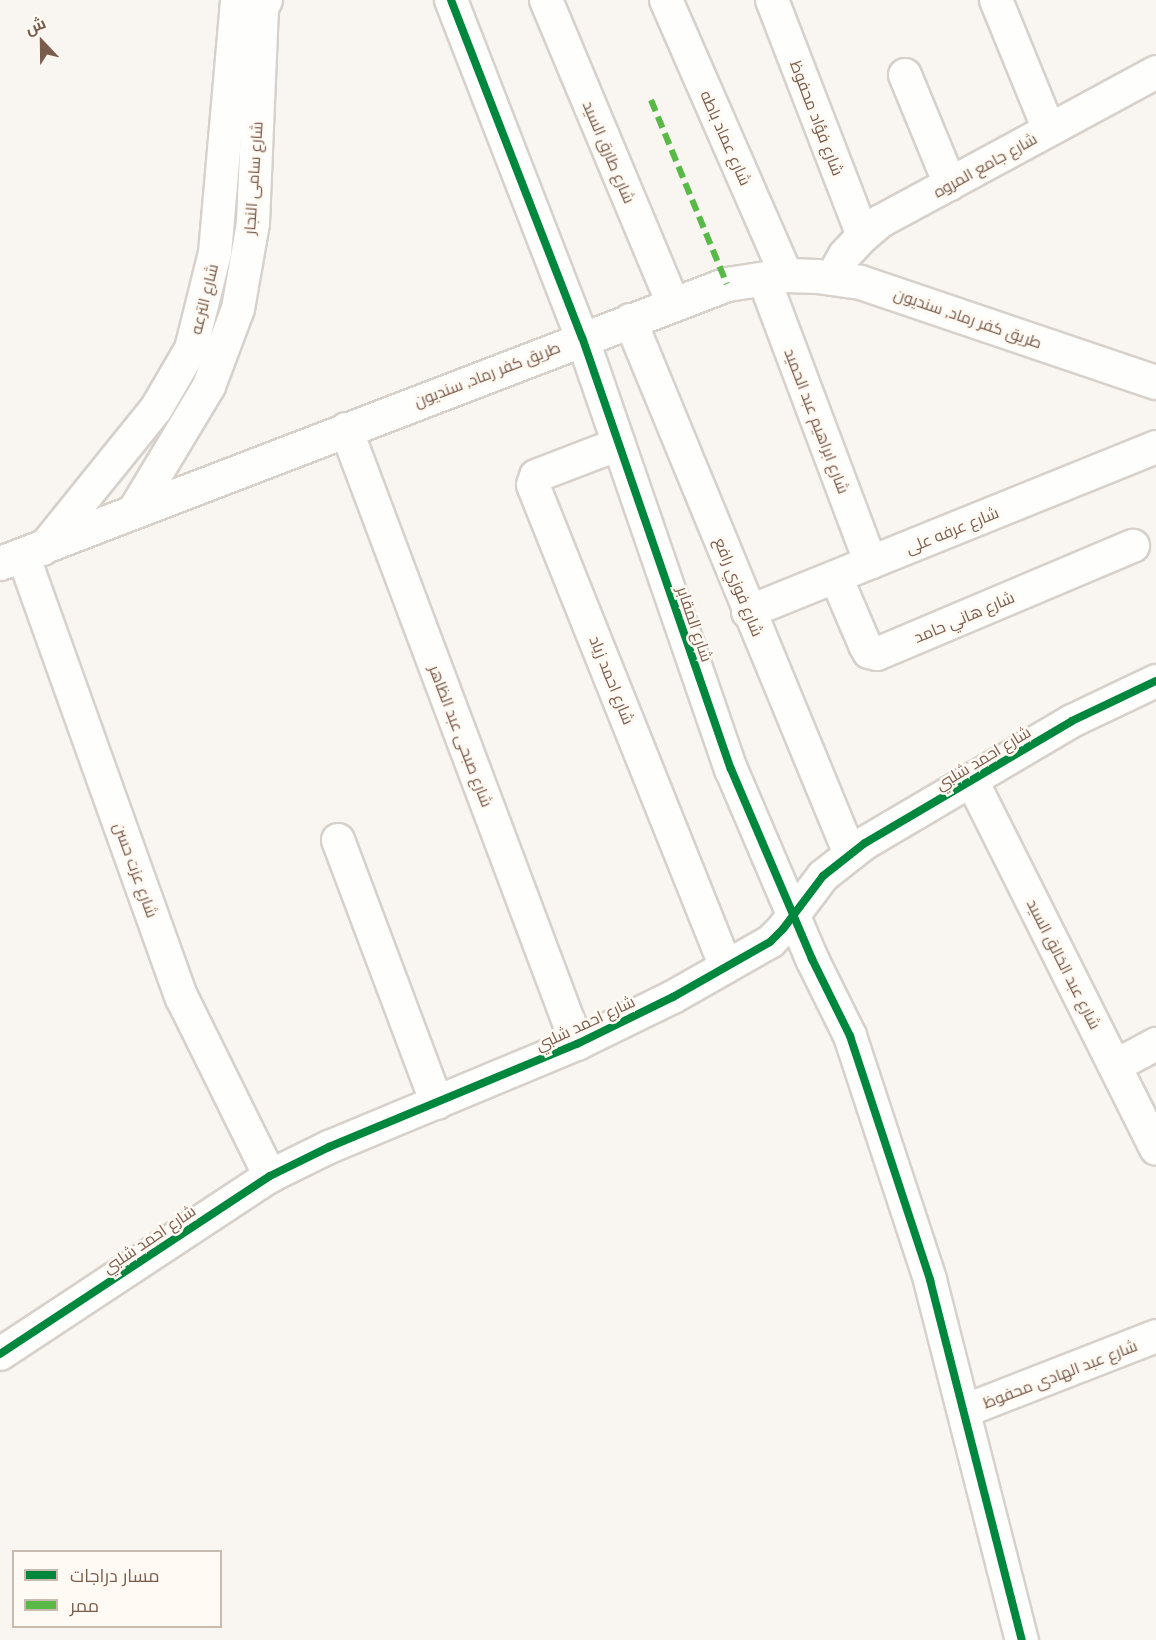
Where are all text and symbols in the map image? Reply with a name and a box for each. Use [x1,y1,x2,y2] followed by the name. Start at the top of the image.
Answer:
[12,12,72,72] north arrow
[22,12,48,38] text: ش
[786,58,848,178] street label: شارع فؤاد محفوظ
[696,87,756,189] street label: شارع عماد باطه
[579,98,639,206] street label: شارع طارق السيد
[239,121,267,235] street label: شارع سامى النجار
[930,129,1040,201] street label: شارع جامع المروه
[186,262,222,336] street label: شارع الترعه
[892,284,1044,352] street label: طريق كفر رماد, سنديون
[411,337,563,411] street label: طريق كفر رماد, سنديون
[780,346,854,496] street label: شارع ابراهيم عبد الحميد
[903,503,1001,557] street label: شارع عرفه على
[710,535,768,639] street label: شارع فوزي رافع
[673,584,717,664] street label: شارع المقابر
[911,587,1017,647] street label: شارع هاني حامد
[586,633,638,727] street label: شارع احمد زياد
[425,662,497,810] street label: شارع صبحى عبد الظاهر
[932,722,1034,794] street label: شارع احمد شلبي
[110,820,162,920] street label: شارع عزت حسن
[1023,896,1105,1032] street label: شارع عبد الخالق السيد
[532,992,638,1054] street label: شارع احمد شلبي
[99,1201,199,1277] street label: شارع احمد شلبي
[980,1336,1140,1412] street label: شارع عبد الهادى محفوظ
[12,1550,222,1628] legend
[70,1564,159,1586] text: مسار دراجات
[70,1594,99,1616] text: ممر

